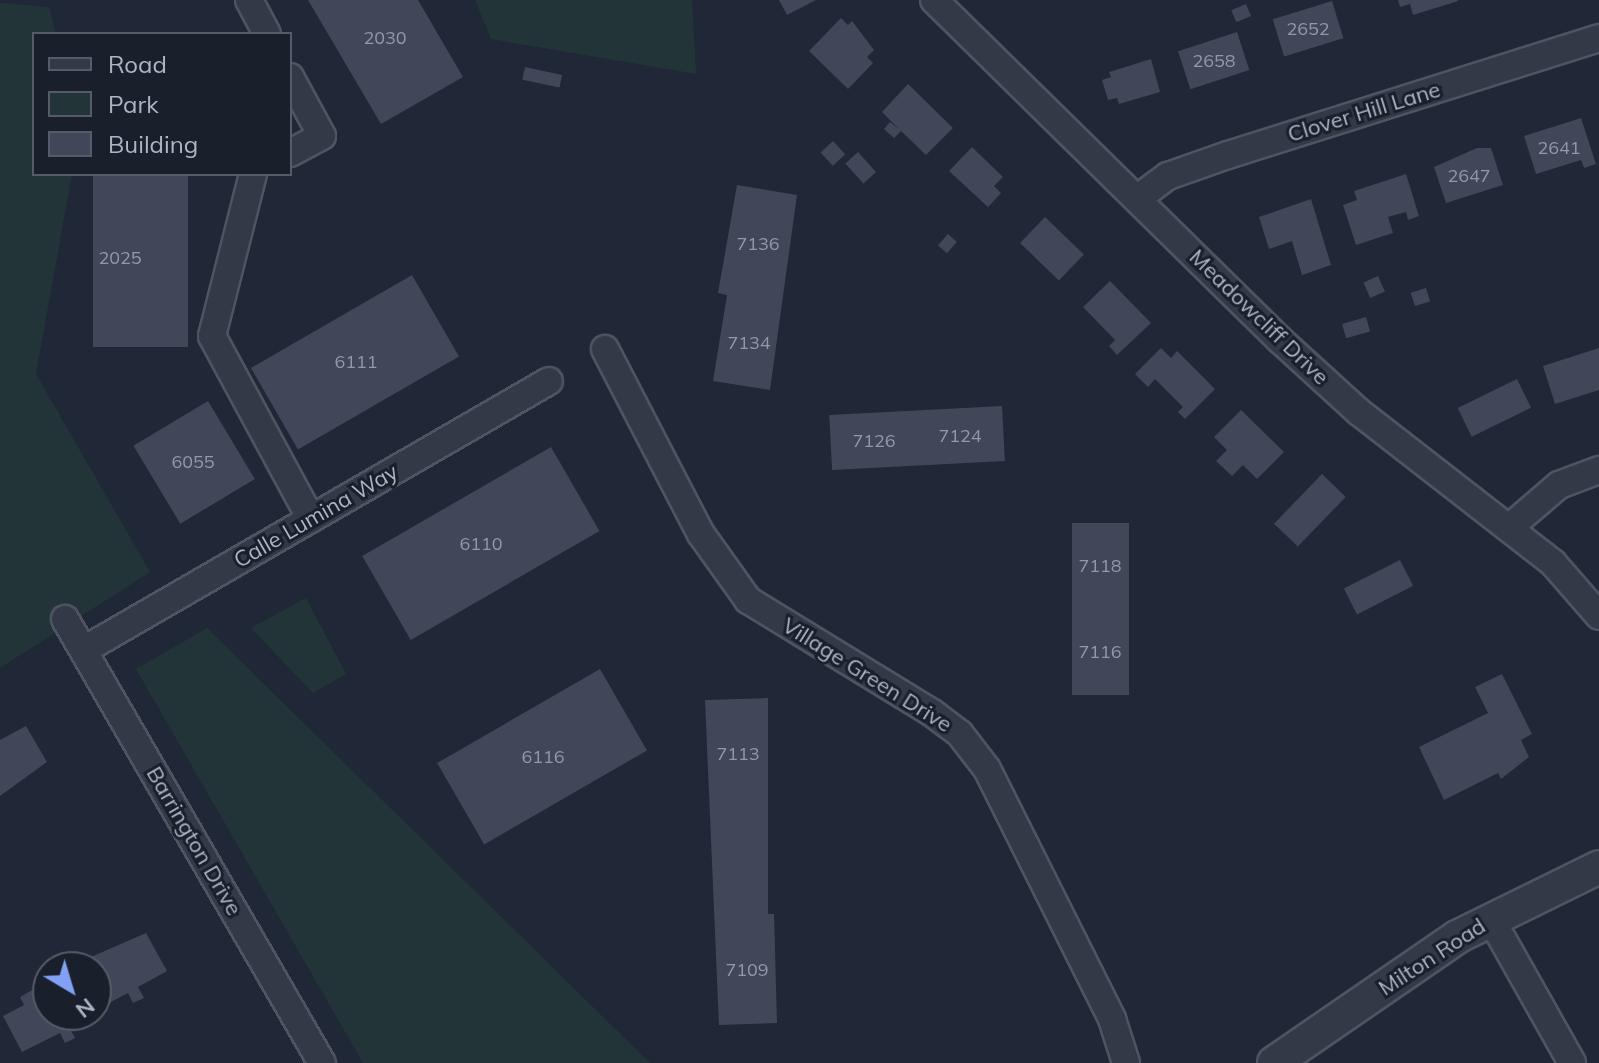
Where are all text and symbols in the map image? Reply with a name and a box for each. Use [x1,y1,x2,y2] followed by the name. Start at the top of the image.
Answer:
[1286,18,1330,40] house number: 2652
[363,27,407,49] house number: 2030
[32,32,292,176] legend
[108,49,167,79] text: Road
[1192,50,1236,72] house number: 2658
[1284,76,1444,148] street label: Clover Hill Lane
[108,89,159,119] text: Park
[108,129,198,159] text: Building
[1537,137,1581,159] house number: 2641
[1447,165,1491,187] house number: 2647
[736,233,780,255] house number: 7136
[1184,244,1334,390] street label: Meadowcliff Drive
[98,247,142,269] house number: 2025
[727,332,771,354] house number: 7134
[334,351,378,373] house number: 6111
[938,425,982,447] house number: 7124
[852,430,896,452] house number: 7126
[171,451,215,473] house number: 6055
[229,458,403,574] street label: Calle Lumina Way
[459,533,503,555] house number: 6110
[1078,555,1122,577] house number: 7118
[777,612,957,738] street label: Village Green Drive
[1078,641,1122,663] house number: 7116
[716,743,760,765] house number: 7113
[521,746,565,768] house number: 6116
[141,762,247,920] street label: Barrington Drive
[1374,913,1490,1001] street label: Milton Road
[32,951,112,1031] north arrow
[725,959,769,981] house number: 7109
[70,992,101,1024] text: N

